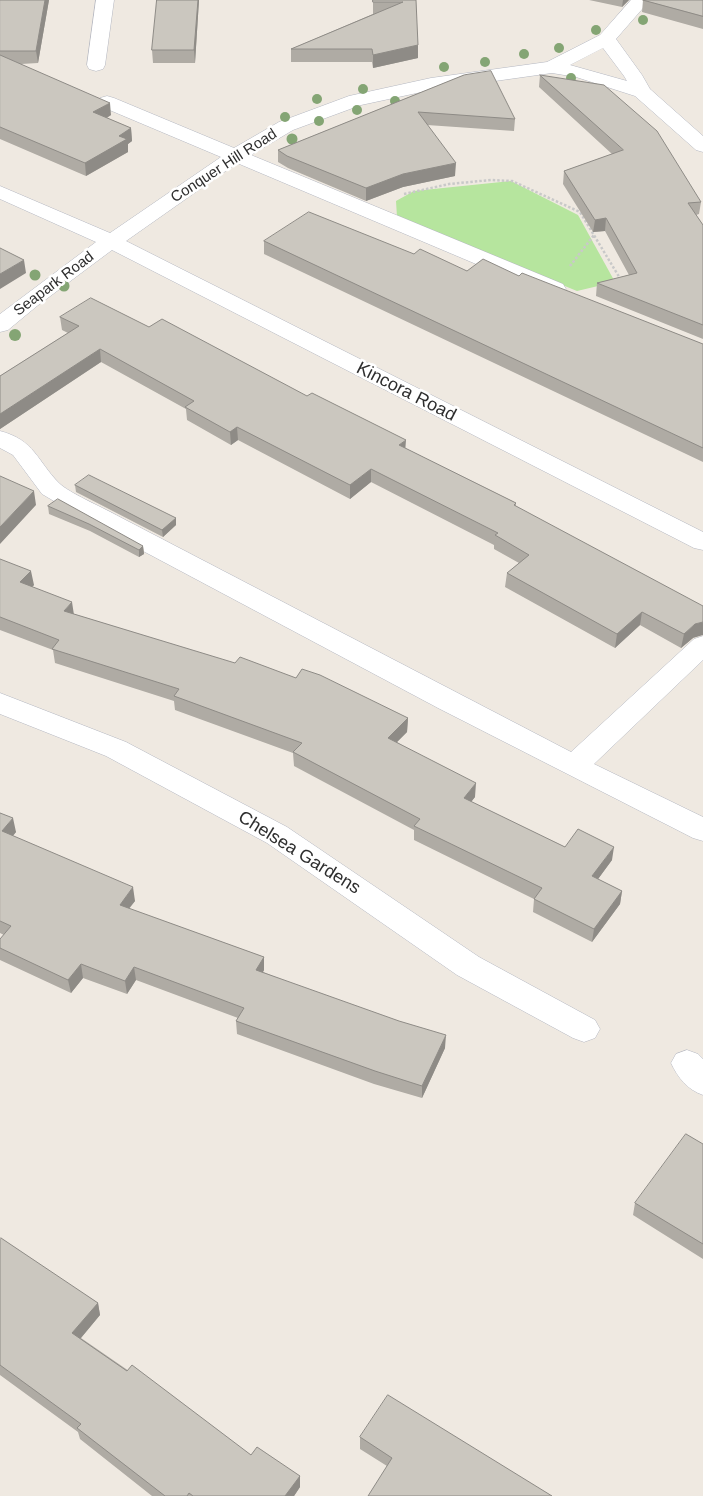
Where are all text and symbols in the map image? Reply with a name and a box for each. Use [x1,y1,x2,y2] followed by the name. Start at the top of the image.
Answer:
[168,125,280,207] street label: Conquer Hill Road
[10,248,98,320] street label: Seapark Road
[353,358,459,426] street label: Kincora Road
[234,807,364,899] street label: Chelsea Gardens

